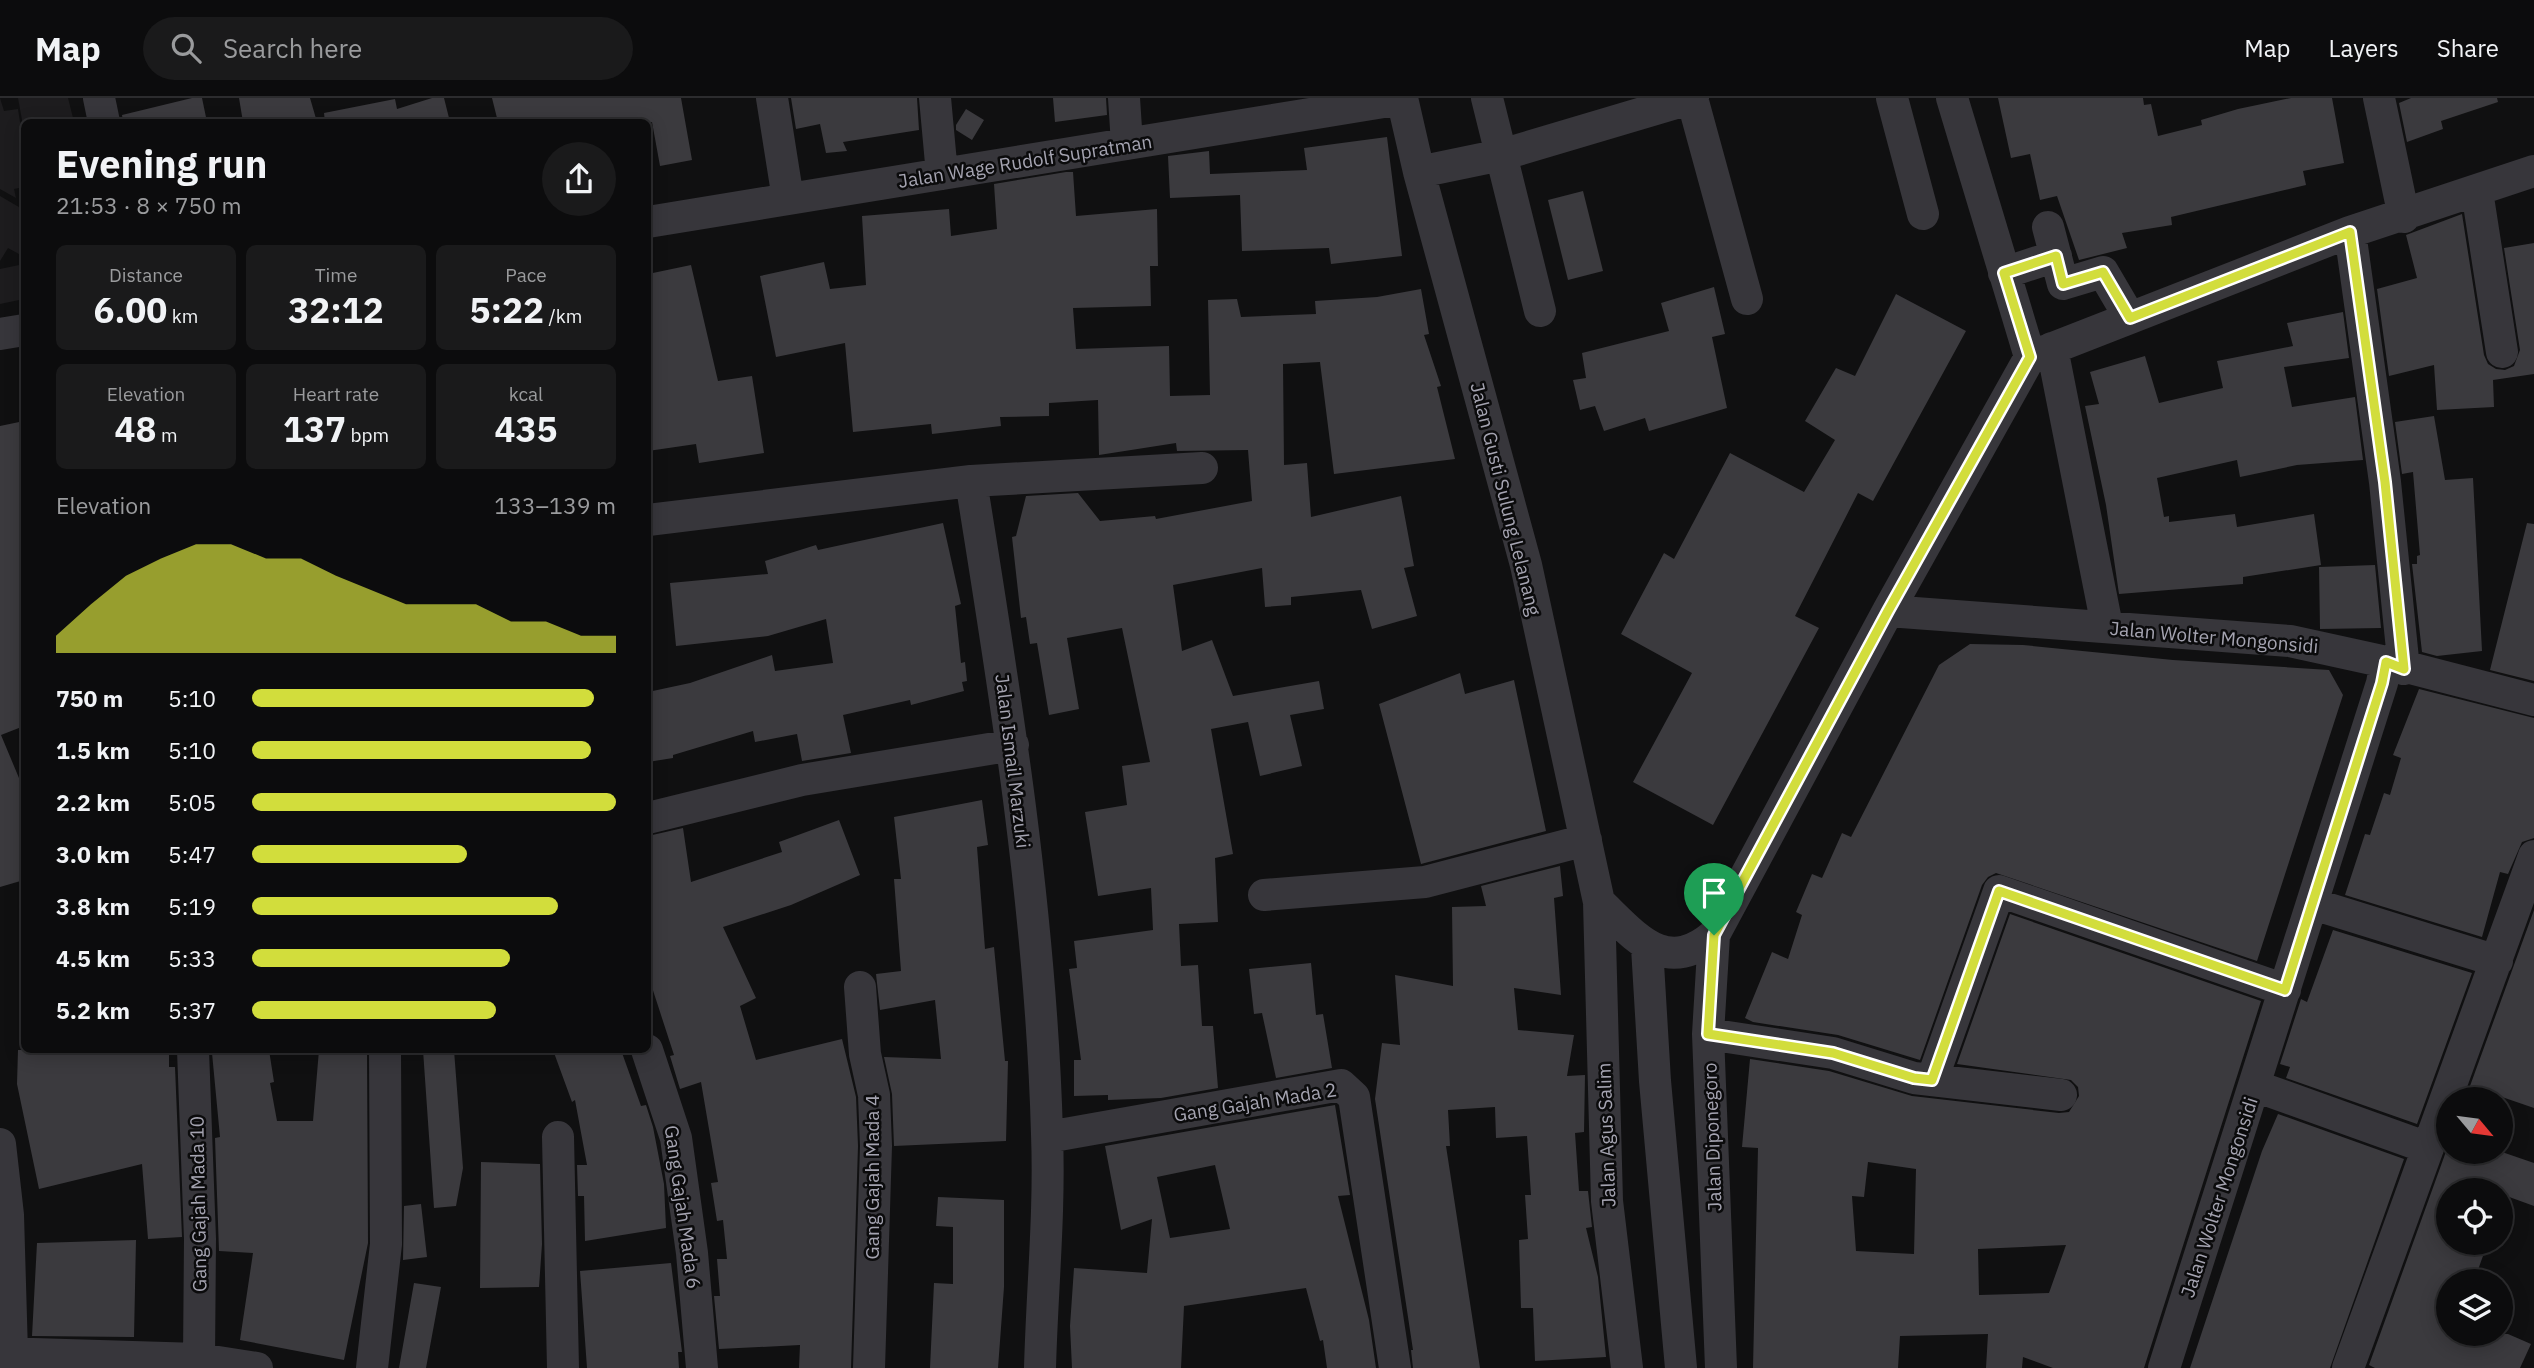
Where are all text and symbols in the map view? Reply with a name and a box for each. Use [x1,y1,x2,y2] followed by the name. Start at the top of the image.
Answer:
[143,17,633,80] search box
[35,27,101,70] text: Map
[167,29,205,67] icon: search
[223,31,362,65] text: Search here
[2244,32,2291,64] text: Map
[2329,32,2399,64] text: Layers
[2437,32,2499,64] text: Share
[896,129,1154,193] street label: Jalan Wage Rudolf Supratman
[56,139,267,188] text: Evening run
[542,142,616,216] button: share
[56,190,242,220] text: 21:53 · 8 × 750 m
[109,263,183,287] text: Distance
[315,263,357,287] text: Time
[505,263,547,287] text: Pace
[94,287,167,333] text: 6.00
[288,287,384,333] text: 32:12
[470,287,544,333] text: 5:22
[167,304,198,328] text: km
[544,304,582,328] text: /km
[1465,380,1547,618] street label: Jalan Gusti Sulung Lelanang
[107,382,185,406] text: Elevation
[293,382,379,406] text: Heart rate
[509,382,543,406] text: kcal
[114,406,156,452] text: 48
[283,406,346,452] text: 137
[494,406,558,452] text: 435
[156,423,178,447] text: m
[346,423,389,447] text: bpm
[56,490,151,520] text: Elevation
[494,490,616,520] text: 133–139 m
[2109,616,2319,658] street label: Jalan Wolter Mongonsidi
[990,673,1036,849] street label: Jalan Ismail Marzuki
[56,683,123,713] text: 750 m
[168,683,216,713] text: 5:10
[56,735,130,765] text: 1.5 km
[168,735,216,765] text: 5:10
[56,787,130,817] text: 2.2 km
[168,787,216,817] text: 5:05
[56,839,130,869] text: 3.0 km
[168,839,216,869] text: 5:47
[1684,863,1744,935] pin
[1695,874,1733,912] icon: arrive
[56,891,130,921] text: 3.8 km
[168,891,216,921] text: 5:19
[56,943,130,973] text: 4.5 km
[168,943,216,973] text: 5:33
[56,995,130,1025] text: 5.2 km
[168,995,216,1025] text: 5:37
[1591,1062,1621,1208] street label: Jalan Agus Salim
[1697,1062,1727,1212] street label: Jalan Diponegoro
[1172,1077,1338,1127] street label: Gang Gajah Mada 2
[2436,1087,2513,1164] north arrow
[2436,1087,2513,1346] map controls
[2175,1094,2263,1300] street label: Jalan Wolter Mongonsidi
[860,1095,884,1259] street label: Gang Gajah Mada 4
[184,1116,212,1292] street label: Gang Gajah Mada 10
[660,1124,706,1290] street label: Gang Gajah Mada 6
[2436,1178,2513,1255] button: locate
[2436,1269,2513,1346] button: layers

